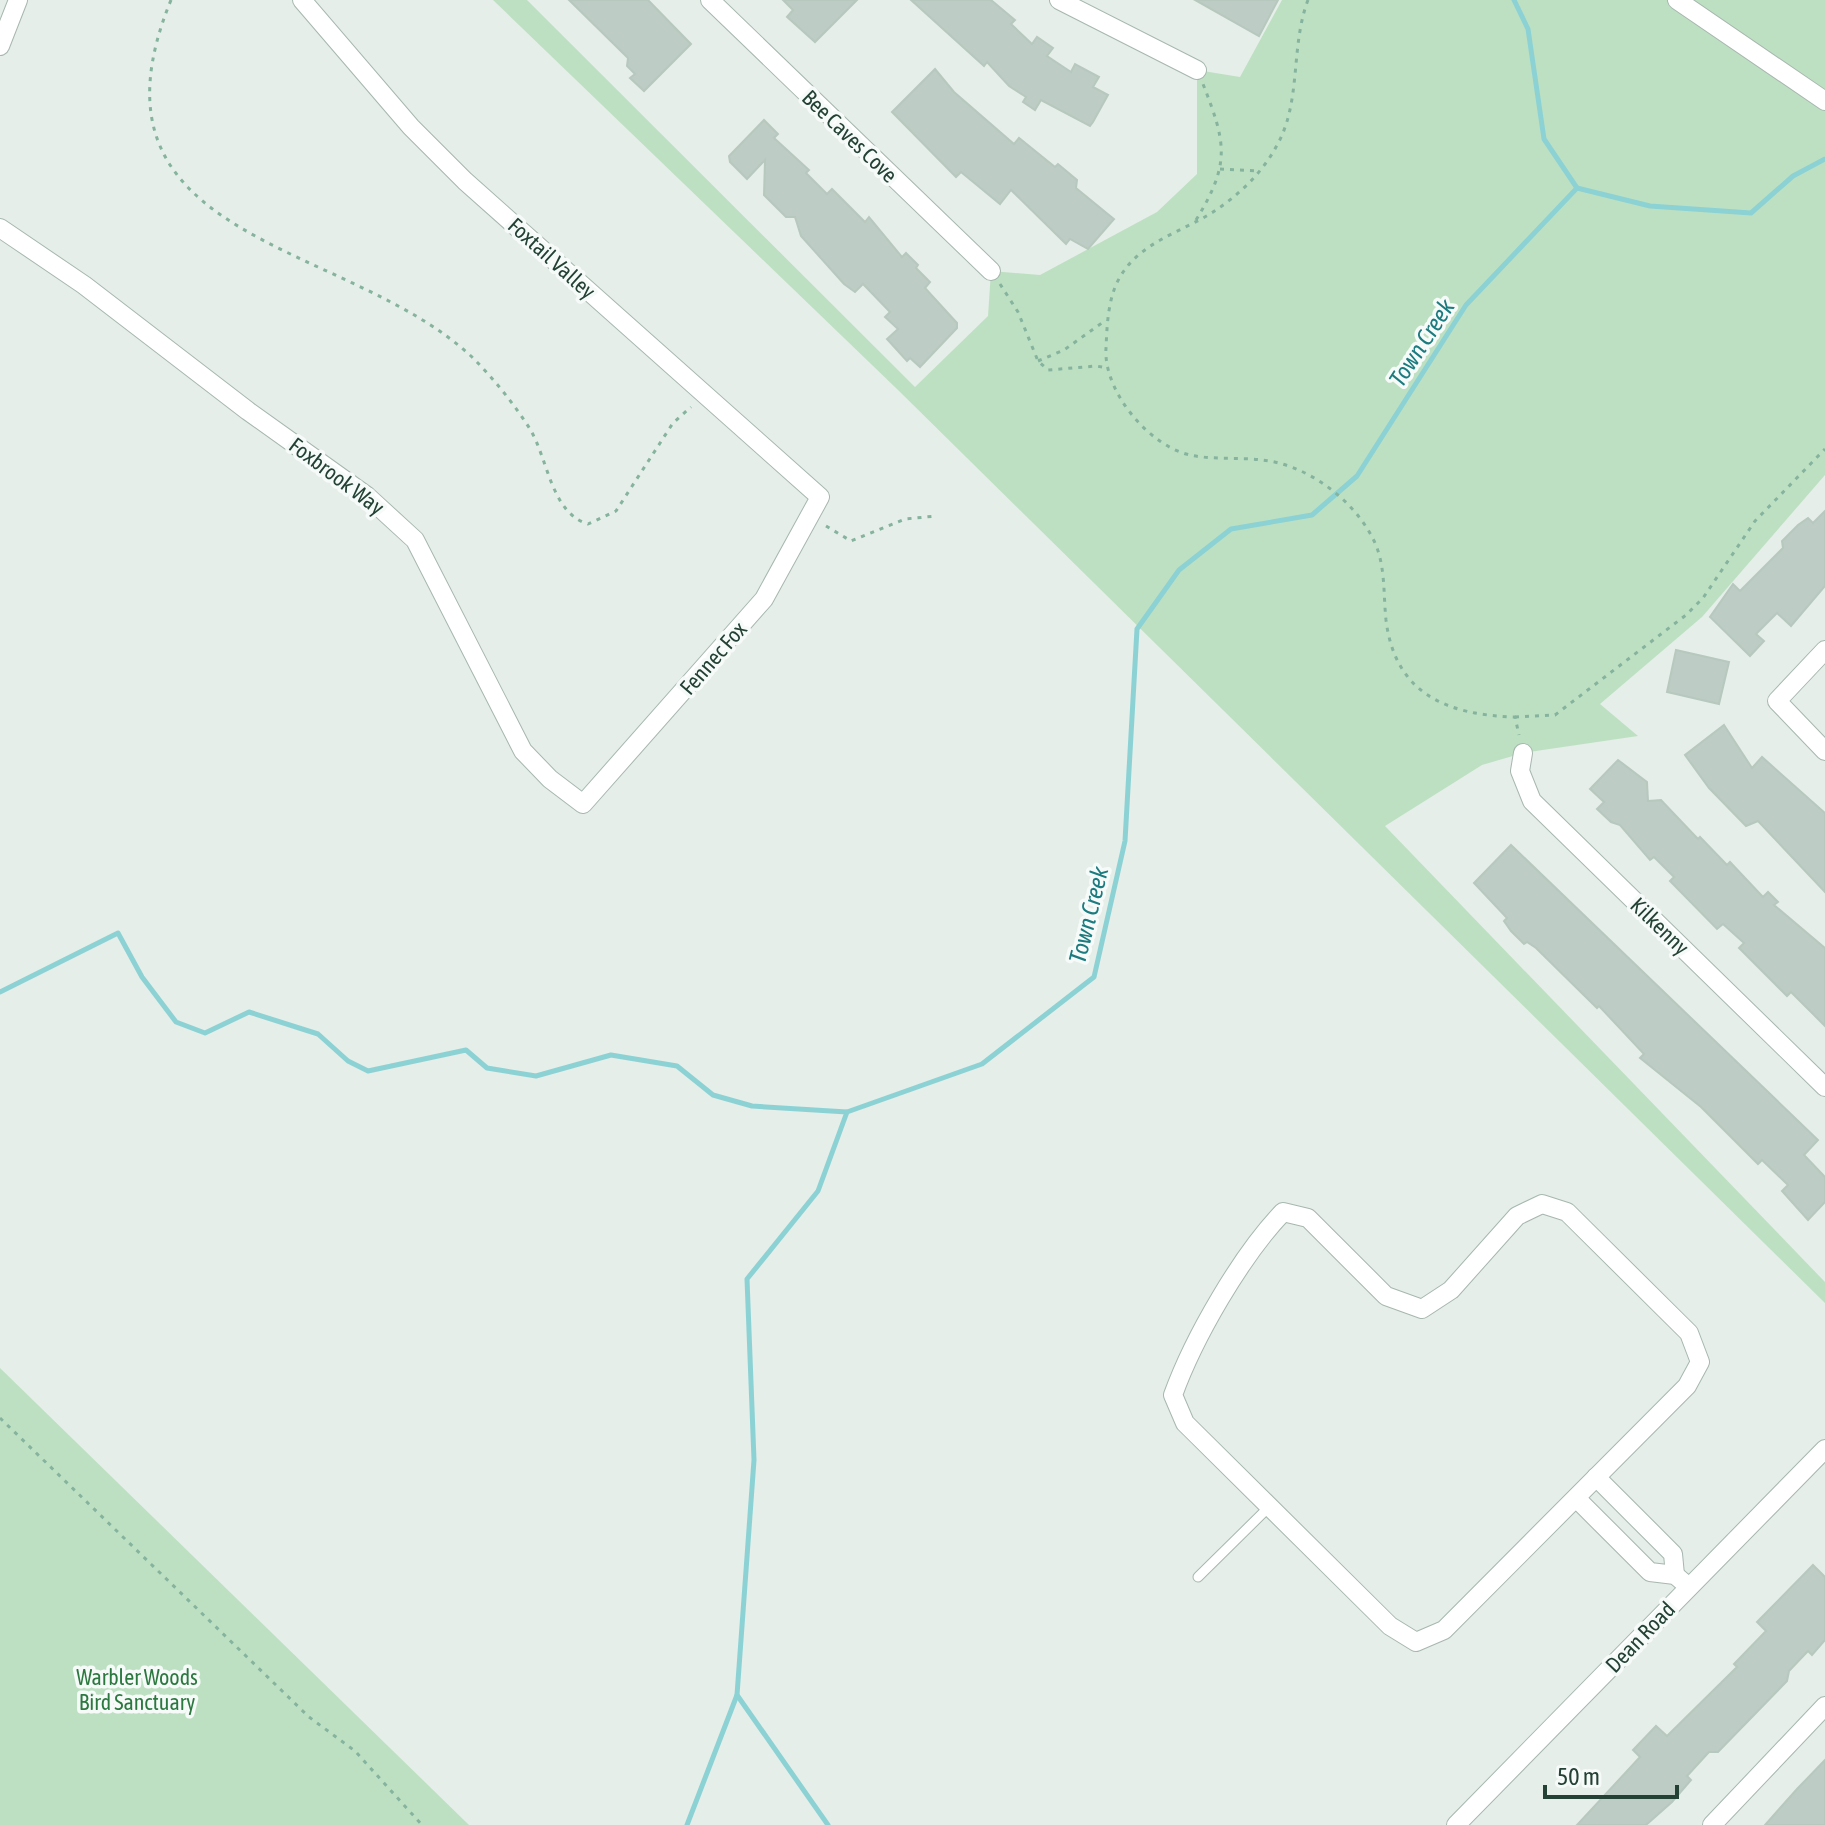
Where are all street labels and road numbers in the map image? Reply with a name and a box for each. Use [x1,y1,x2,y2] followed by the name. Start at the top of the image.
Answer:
[797,84,903,188] street label: Bee Caves Cove
[503,212,601,304] street label: Foxtail Valley
[284,432,390,520] street label: Foxbrook Way
[674,616,752,700] street label: Fennec Fox
[1625,892,1695,960] street label: Kilkenny
[1600,1596,1680,1678] street label: Dean Road

